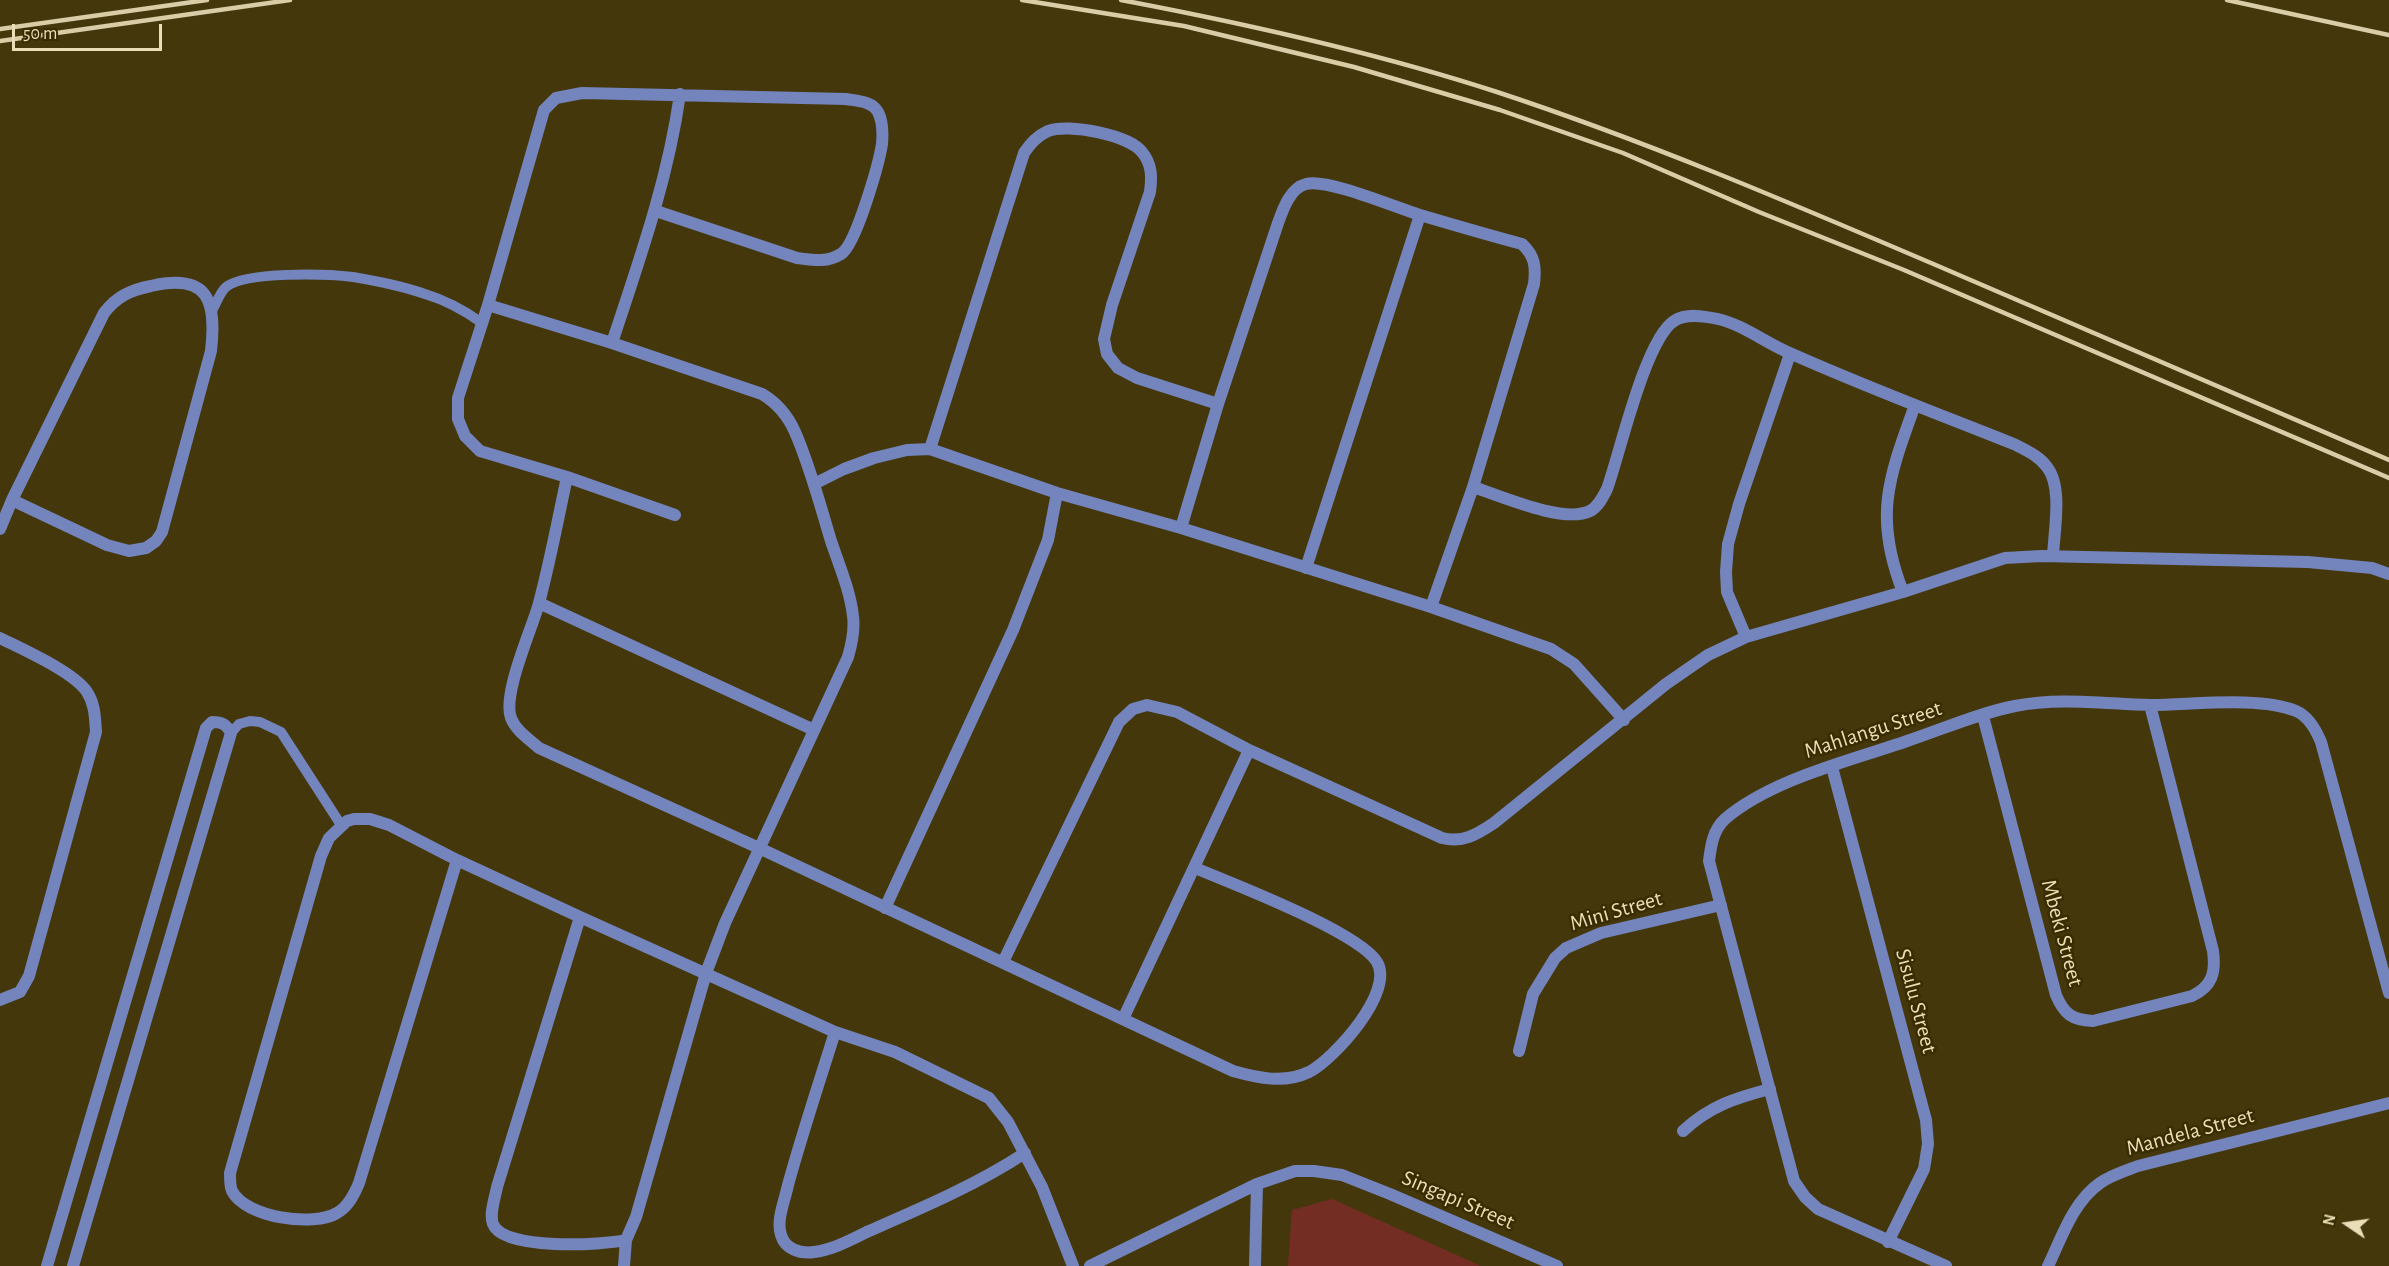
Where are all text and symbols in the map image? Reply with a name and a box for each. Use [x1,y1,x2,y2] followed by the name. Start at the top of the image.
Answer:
[15,12,165,50] scale bar
[23,25,57,43] text: 50 m
[1801,695,1945,765] street label: Mahlangu Street
[2035,877,2089,989] street label: Mbeki Street
[1567,885,1665,937] street label: Mini Street
[1889,946,1943,1056] street label: Sisulu Street
[2123,1102,2257,1162] street label: Mandela Street
[1398,1164,1518,1236] street label: Singapi Street
[2317,1194,2377,1254] north arrow
[2320,1213,2339,1227] text: N

